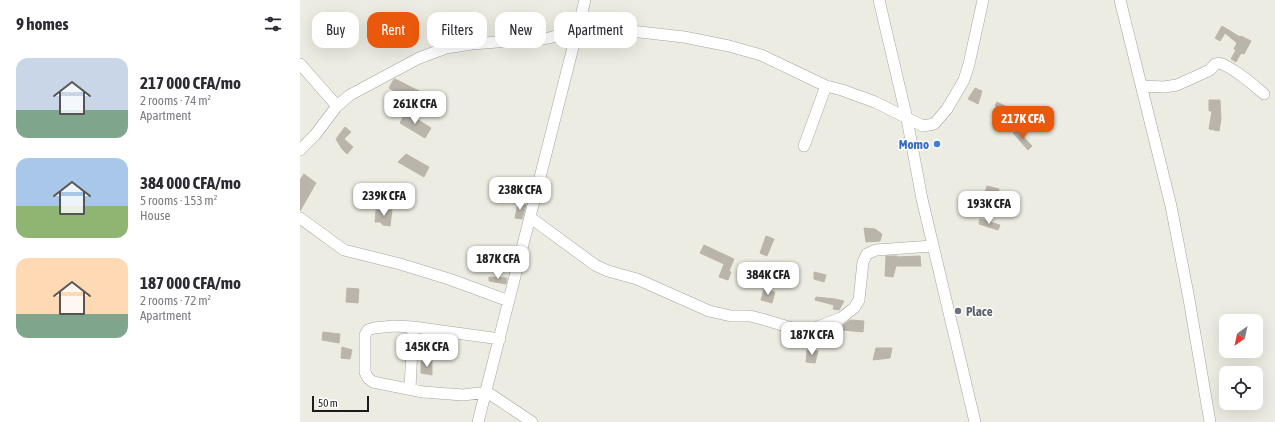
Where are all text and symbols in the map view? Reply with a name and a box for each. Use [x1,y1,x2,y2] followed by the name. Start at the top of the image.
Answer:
[312,12,359,48] chip: Buy
[367,12,419,48] chip: Rent
[427,12,487,48] chip: Filters
[495,12,546,48] chip: New
[554,12,637,48] chip: Apartment
[262,13,284,35] icon: filters
[16,14,69,34] text: 9 homes
[140,73,241,93] text: 217 000 CFA/mo
[48,74,96,122] icon: home
[374,91,456,125] pin: 261K CFA
[140,93,211,108] text: 2 rooms · 74 m²
[393,96,437,111] text: 261K CFA
[982,106,1064,140] pin: 217K CFA
[140,108,191,123] text: Apartment
[1001,111,1045,126] text: 217K CFA
[899,137,929,152] place label: Momo
[932,139,942,149] marker: Momo
[140,173,241,193] text: 384 000 CFA/mo
[48,174,96,222] icon: home
[479,177,561,211] pin: 238K CFA
[498,182,542,197] text: 238K CFA
[343,183,425,217] pin: 239K CFA
[362,188,406,203] text: 239K CFA
[948,191,1030,225] pin: 193K CFA
[140,193,217,208] text: 5 rooms · 153 m²
[967,196,1011,211] text: 193K CFA
[140,208,170,223] text: House
[457,246,539,280] pin: 187K CFA
[476,251,520,266] text: 187K CFA
[727,262,809,296] pin: 384K CFA
[746,267,790,282] text: 384K CFA
[140,273,241,293] text: 187 000 CFA/mo
[48,274,96,322] icon: home
[140,293,211,308] text: 2 rooms · 72 m²
[966,304,993,319] place label: Place
[953,306,963,316] marker: Place
[140,308,191,323] text: Apartment
[1219,314,1263,358] north arrow
[1219,314,1263,410] map controls
[771,322,853,356] pin: 187K CFA
[790,327,834,342] text: 187K CFA
[386,334,468,368] pin: 145K CFA
[405,339,449,354] text: 145K CFA
[1219,366,1263,410] button: locate
[312,394,369,413] scale bar
[318,397,338,409] text: 50 m

